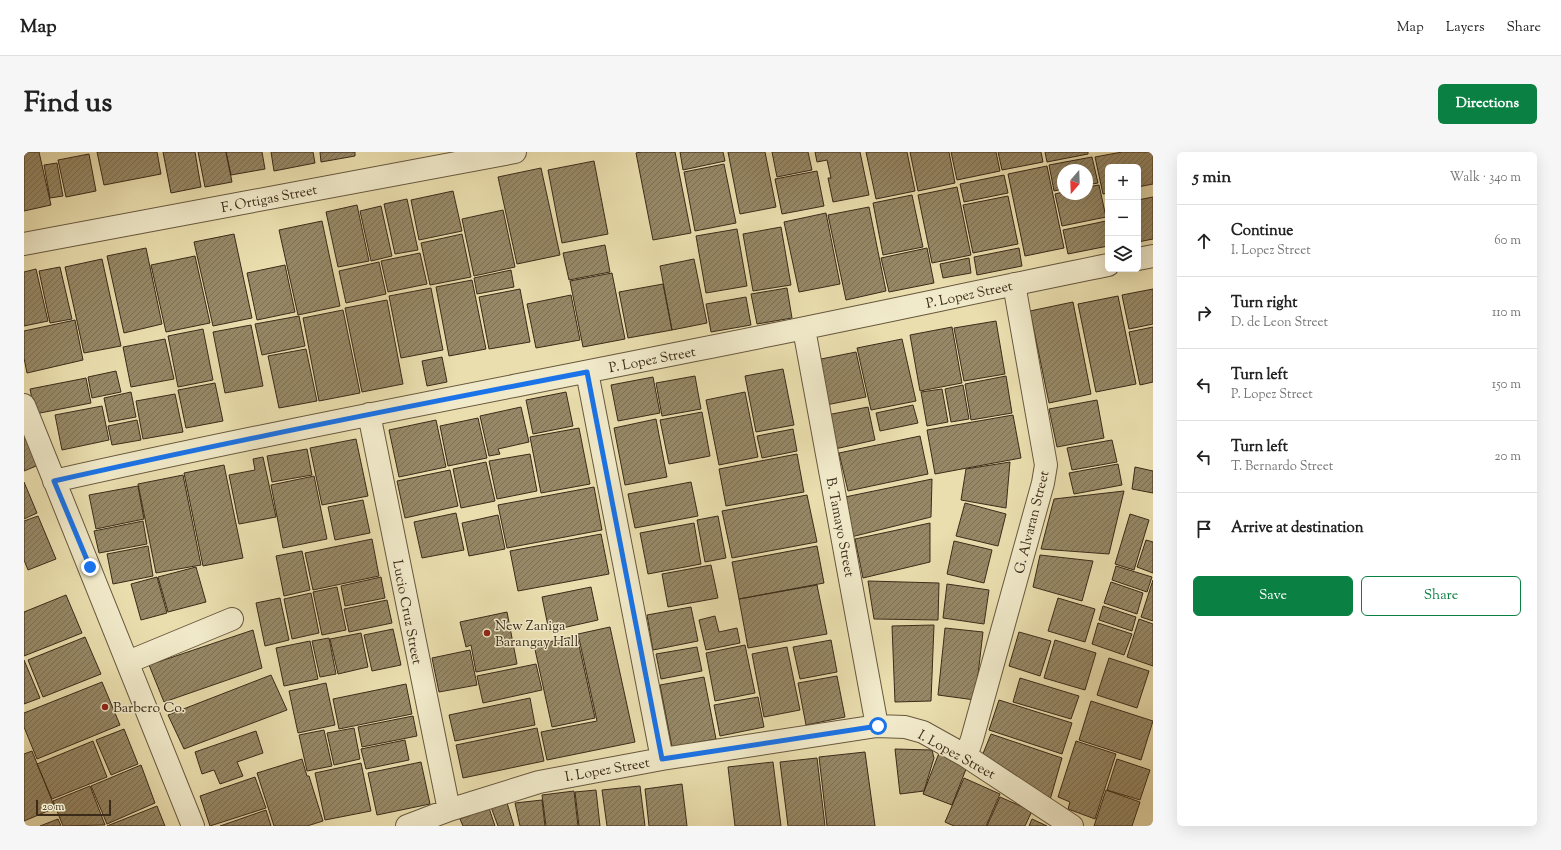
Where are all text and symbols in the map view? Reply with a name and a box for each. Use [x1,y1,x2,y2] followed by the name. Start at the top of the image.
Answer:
[20,14,57,41] text: Map
[1397,18,1424,38] text: Map
[1446,18,1484,38] text: Layers
[1506,18,1541,38] text: Share
[24,84,112,124] text: Find us
[1438,84,1537,124] button: Directions
[1057,164,1093,200] north arrow
[1105,164,1141,272] map controls
[1105,164,1141,200] button: +
[1193,166,1231,190] text: 5 min
[1450,169,1521,187] text: Walk · 340 m
[220,181,319,219] street label: F. Ortigas Street
[1105,200,1141,236] button: −
[1231,221,1293,242] text: Continue
[1193,230,1215,252] icon: ahead
[1494,232,1521,250] text: 60 m
[1105,236,1141,272] button: layers
[1231,242,1311,260] text: I. Lopez Street
[924,277,1015,315] street label: P. Lopez Street
[1231,293,1297,314] text: Turn right
[1193,302,1215,324] icon: right
[1492,304,1521,322] text: 110 m
[1231,314,1328,332] text: D. de Leon Street
[607,343,698,379] street label: P. Lopez Street
[1231,365,1288,386] text: Turn left
[1193,374,1215,396] icon: left
[1492,376,1521,394] text: 150 m
[1231,386,1313,404] text: P. Lopez Street
[1231,437,1288,458] text: Turn left
[1193,446,1215,468] icon: left
[1495,448,1521,466] text: 20 m
[1231,458,1333,476] text: T. Bernardo Street
[1010,469,1055,576] street label: G. Alvaran Street
[820,476,859,579] street label: B. Tamayo Street
[1193,518,1215,540] icon: arrive
[1231,518,1364,539] text: Arrive at destination
[81,558,99,576] route end
[386,558,426,667] street label: Lucio Cruz Street
[1193,576,1353,616] button: Save
[1361,576,1521,616] button: Share
[495,617,578,653] place label: New Zaniga Barangay Hall
[482,628,492,638] marker: New Zaniga Barangay Hall
[113,699,185,719] place label: Barbero Co.
[100,702,110,712] marker: Barbero Co.
[869,717,887,735] route start
[914,726,999,785] street label: I. Lopez Street
[563,754,652,788] street label: I. Lopez Street
[36,798,111,817] scale bar
[42,799,64,815] text: 20 m

